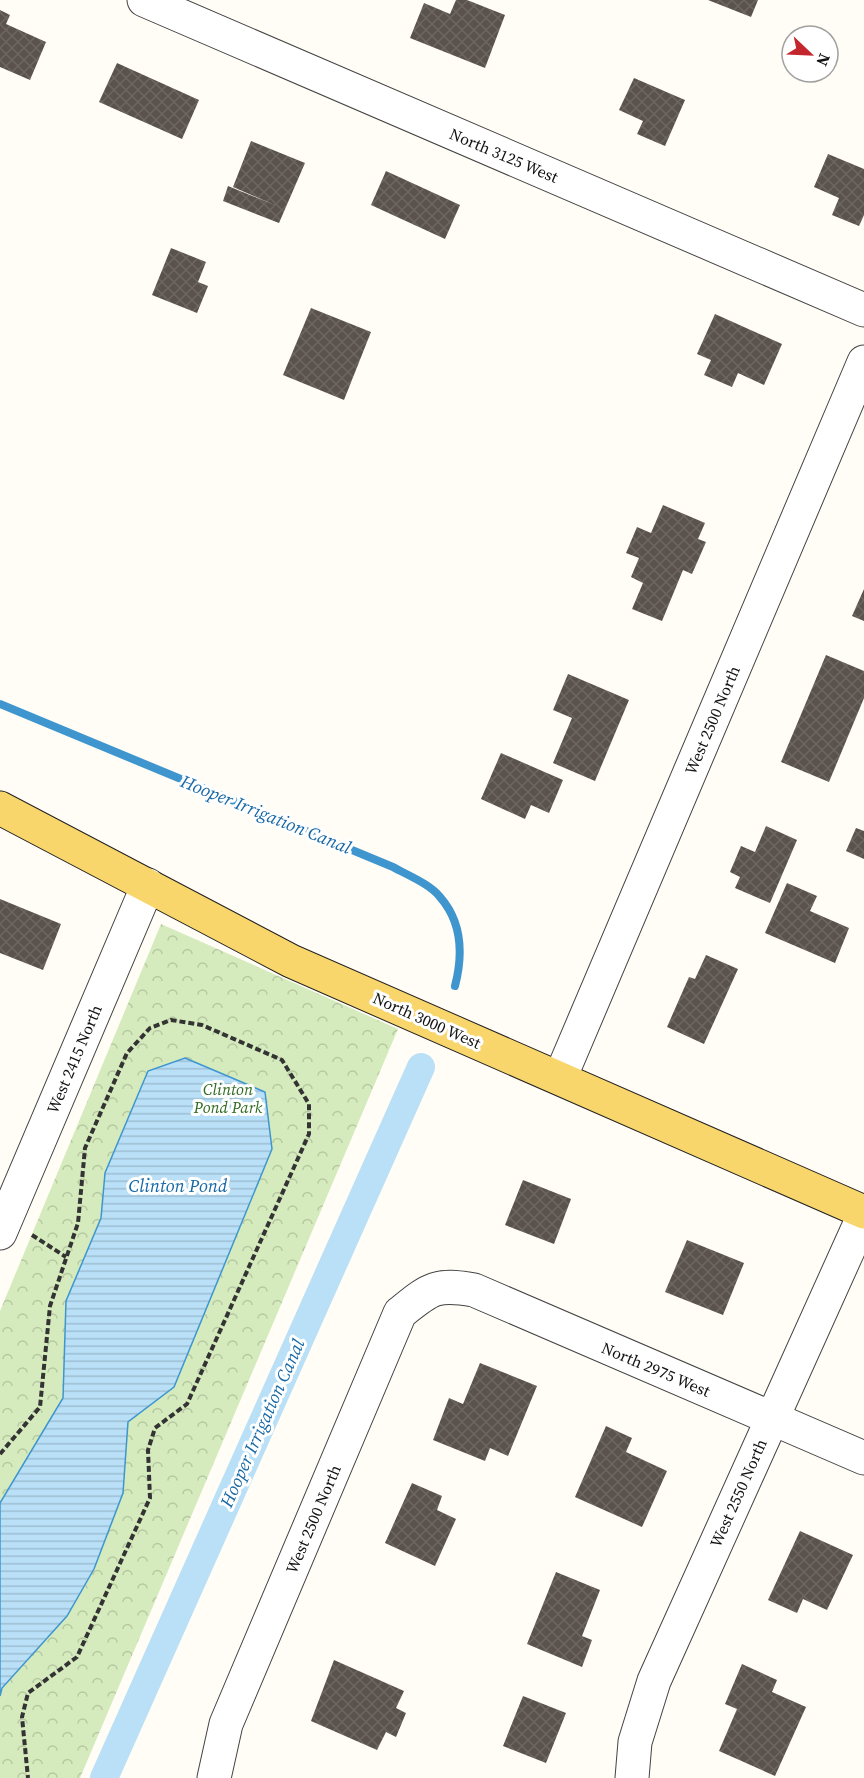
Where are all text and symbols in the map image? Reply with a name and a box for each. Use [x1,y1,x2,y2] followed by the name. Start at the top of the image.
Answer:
[780,24,840,84] north arrow
[811,50,836,70] text: N
[446,122,562,188] street label: North 3125 West
[679,662,745,778] street label: West 2500 North
[176,768,355,860] water label: Hooper Irrigation Canal
[370,986,485,1054] street label: North 3000 West
[41,1001,107,1117] street label: West 2415 North
[193,1078,263,1118] park label: Clinton Pond Park
[129,1173,228,1198] water label: Clinton Pond
[213,1335,310,1512] water label: Hooper Irrigation Canal
[598,1336,714,1402] street label: North 2975 West
[704,1435,772,1551] street label: West 2550 North
[280,1461,346,1577] street label: West 2500 North

